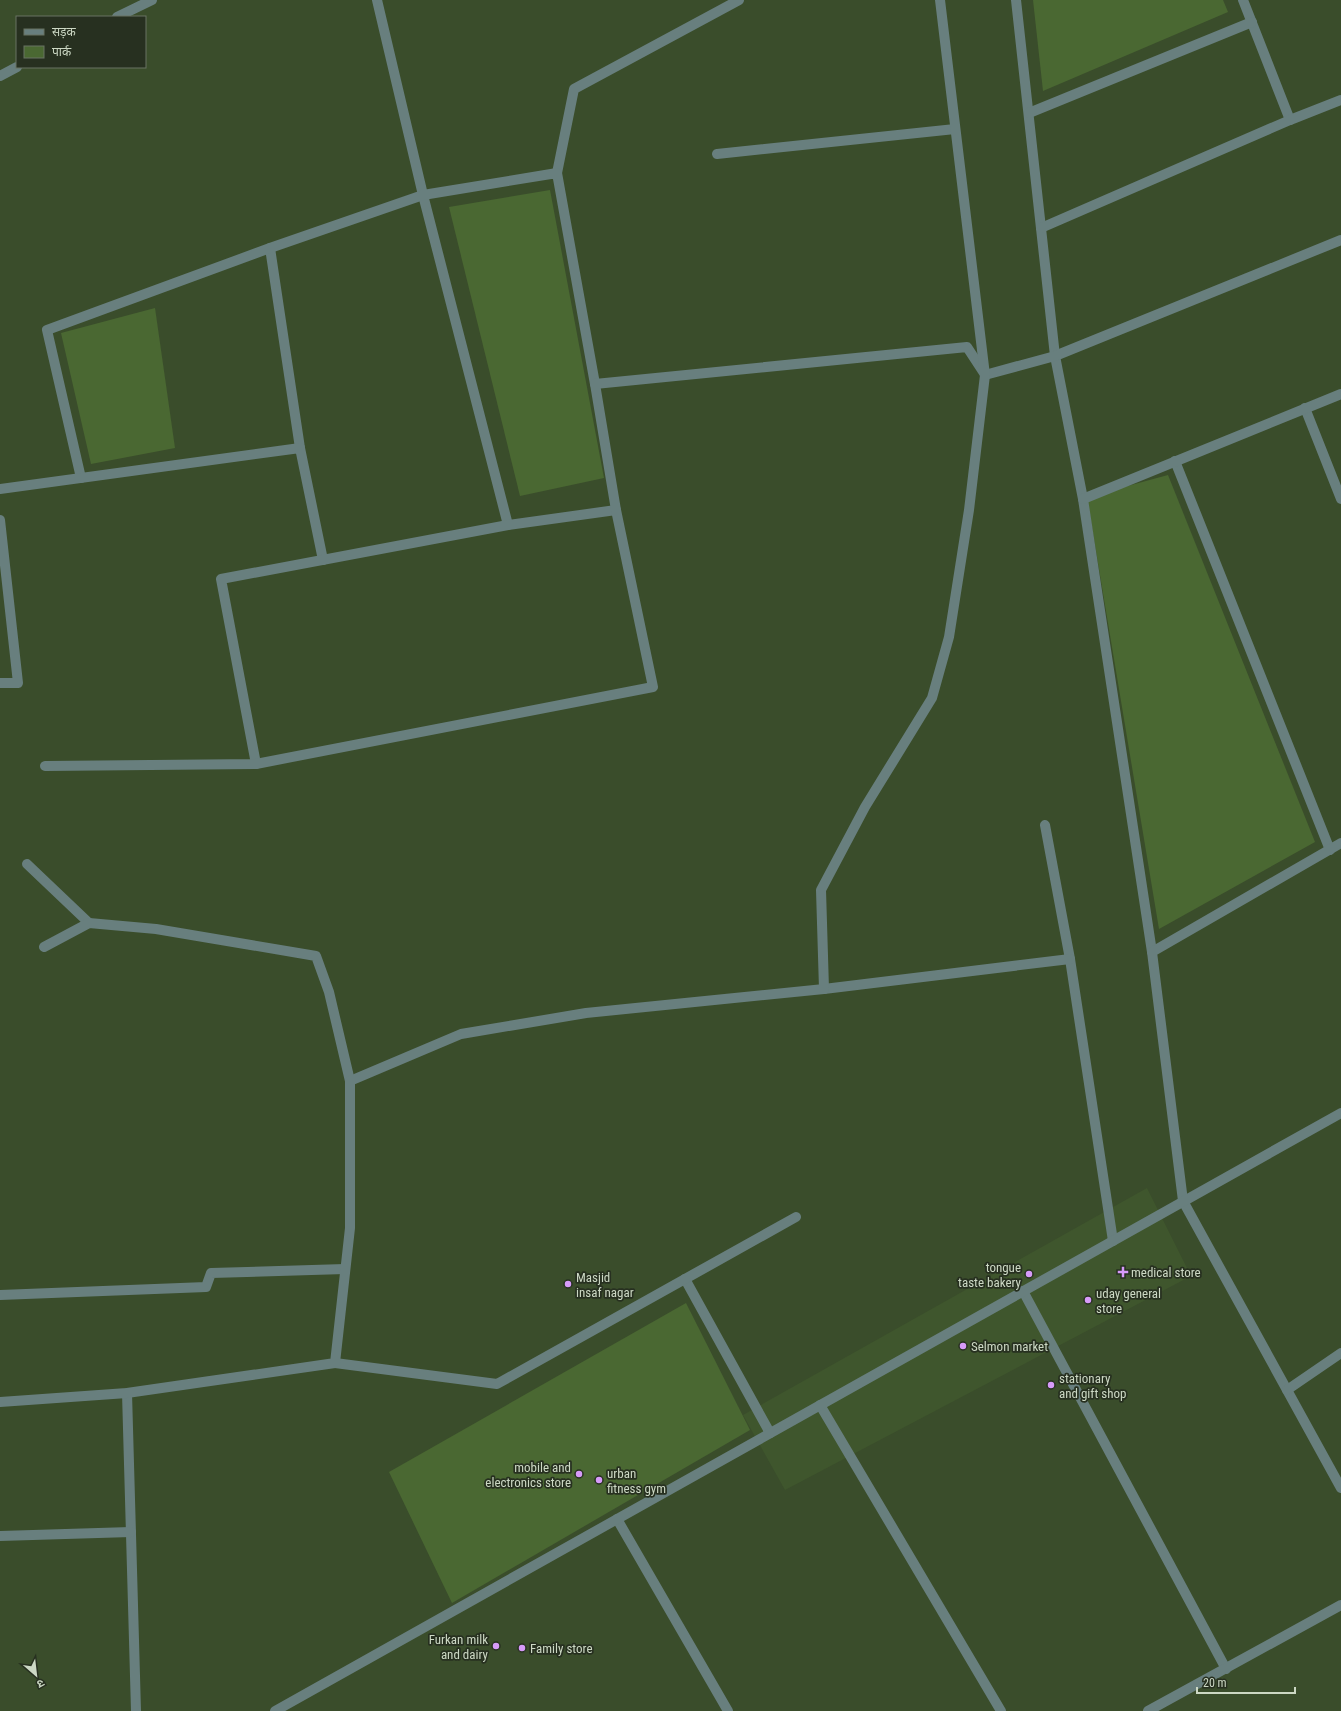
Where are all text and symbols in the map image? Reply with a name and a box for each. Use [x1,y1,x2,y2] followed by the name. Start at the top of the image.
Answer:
[16,16,146,68] legend
[52,25,77,39] text: सड़क
[52,45,72,59] text: पार्क
[958,1260,1022,1290] place label: tongue taste bakery
[1131,1265,1201,1280] place label: medical store
[1118,1267,1128,1277] marker: medical store
[1024,1269,1034,1279] marker: tongue taste bakery
[576,1270,634,1300] place label: Masjid insaf nagar
[563,1279,573,1289] marker: Masjid insaf nagar
[1096,1286,1161,1316] place label: uday general store
[1083,1295,1093,1305] marker: uday general store
[971,1339,1048,1354] place label: Selmon market
[958,1341,968,1351] marker: Selmon market
[1059,1371,1126,1401] place label: stationary and gift shop
[1046,1380,1056,1390] marker: stationary and gift shop
[485,1460,571,1490] place label: mobile and electronics store
[607,1466,666,1496] place label: urban fitness gym
[574,1469,584,1479] marker: mobile and electronics store
[594,1475,604,1485] marker: urban fitness gym
[429,1632,489,1662] place label: Furkan milk and dairy
[491,1641,501,1651] marker: Furkan milk and dairy
[530,1641,593,1656] place label: Family store
[517,1643,527,1653] marker: Family store
[16,1655,56,1695] north arrow
[1197,1669,1295,1695] scale bar
[34,1676,46,1691] text: उ
[1203,1676,1227,1690] text: 20 m

